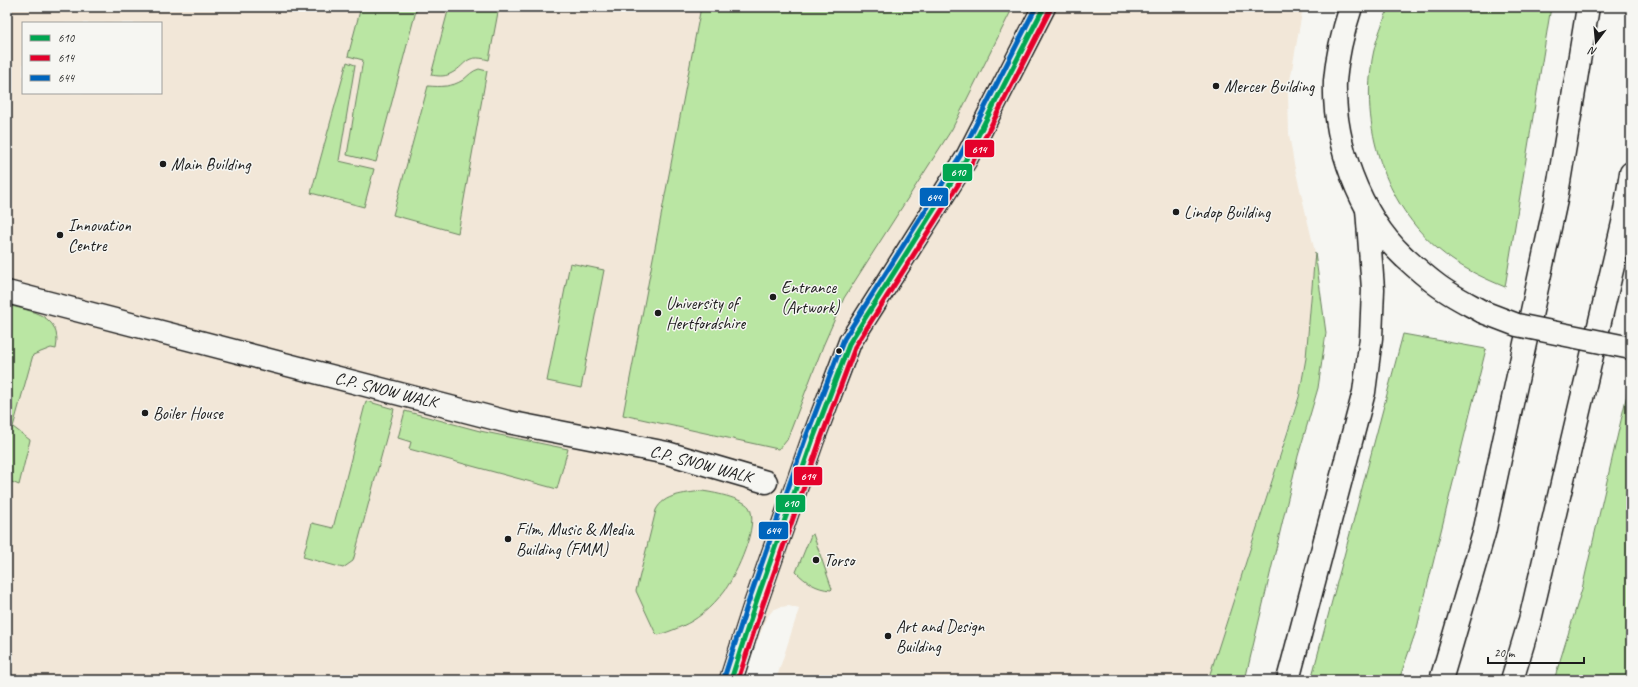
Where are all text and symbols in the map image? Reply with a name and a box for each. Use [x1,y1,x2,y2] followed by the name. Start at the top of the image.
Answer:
[22,22,162,94] legend
[1576,22,1616,62] north arrow
[58,30,76,46] text: 610
[1586,43,1598,59] text: N
[58,50,76,66] text: 614
[58,70,76,86] text: 644
[1224,76,1315,97] place label: Mercer Building
[1211,81,1221,91] marker: Mercer Building
[964,139,995,158] line badge: 614
[971,142,989,156] text: 614
[171,154,252,175] place label: Main Building
[158,159,168,169] marker: Main Building
[942,163,973,182] line badge: 610
[950,165,967,179] text: 610
[919,187,949,207] line badge: 644
[926,190,944,204] text: 644
[1184,202,1271,223] place label: Lindop Building
[1171,207,1181,217] marker: Lindop Building
[68,215,131,256] place label: Innovation Centre
[55,230,65,240] marker: Innovation Centre
[781,277,841,318] place label: Entrance (Artwork)
[768,292,778,302] marker: Entrance (Artwork)
[666,293,747,334] place label: University of Hertfordshire
[653,308,663,318] marker: University of Hertfordshire
[834,346,844,356] unlabelled marker
[333,367,442,413] street label: C.P. SNOW WALK
[153,403,224,424] place label: Boiler House
[140,408,150,418] marker: Boiler House
[648,440,757,488] street label: C.P. SNOW WALK
[793,466,823,486] line badge: 614
[800,469,818,483] text: 614
[775,494,806,513] line badge: 610
[783,496,800,510] text: 610
[516,519,636,560] place label: Film, Music & Media Building (FMM)
[758,521,789,540] line badge: 644
[765,523,783,537] text: 644
[503,534,513,544] marker: Film, Music & Media Building (FMM)
[824,550,856,571] place label: Torso
[811,555,821,565] marker: Torso
[896,616,985,657] place label: Art and Design Building
[883,631,893,641] marker: Art and Design Building
[1488,639,1584,665] scale bar
[1494,645,1516,661] text: 20 m

